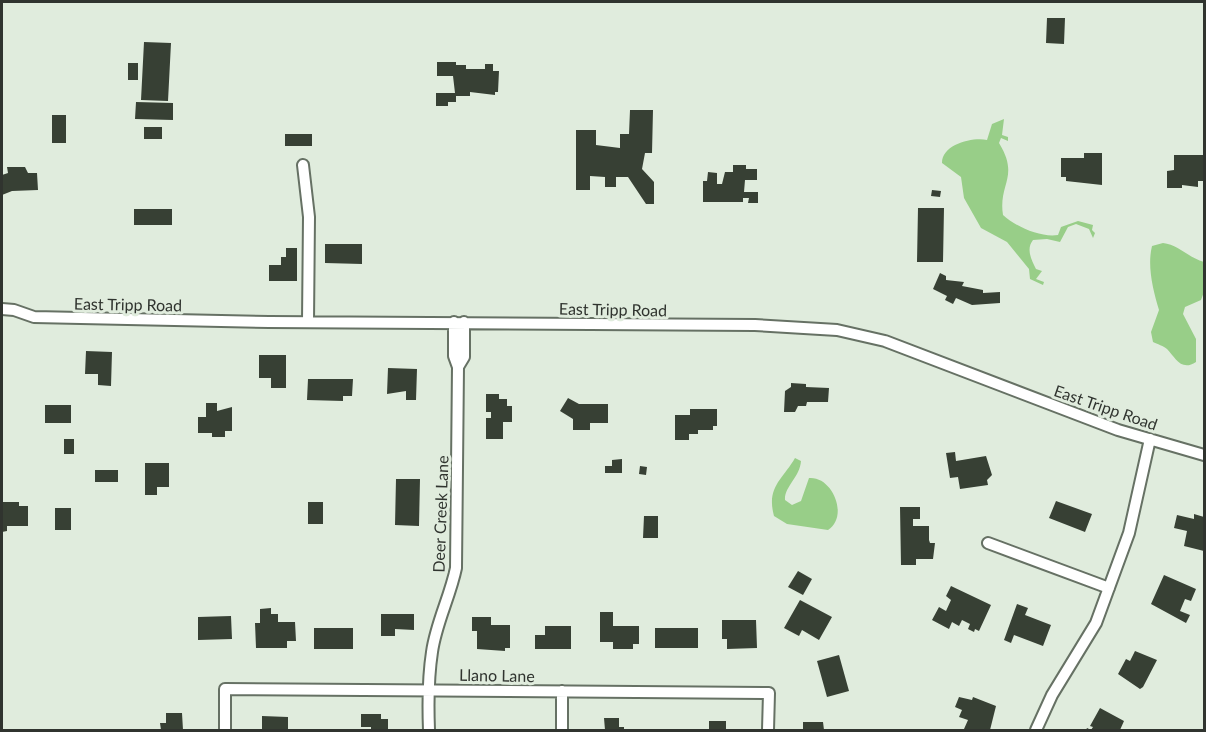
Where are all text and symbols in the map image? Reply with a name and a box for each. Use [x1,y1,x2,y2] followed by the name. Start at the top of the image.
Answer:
[74,294,182,314] street label: East Tripp Road
[559,299,667,319] street label: East Tripp Road
[1052,380,1160,434] street label: East Tripp Road
[428,455,452,573] street label: Deer Creek Lane
[459,665,535,685] street label: Llano Lane

